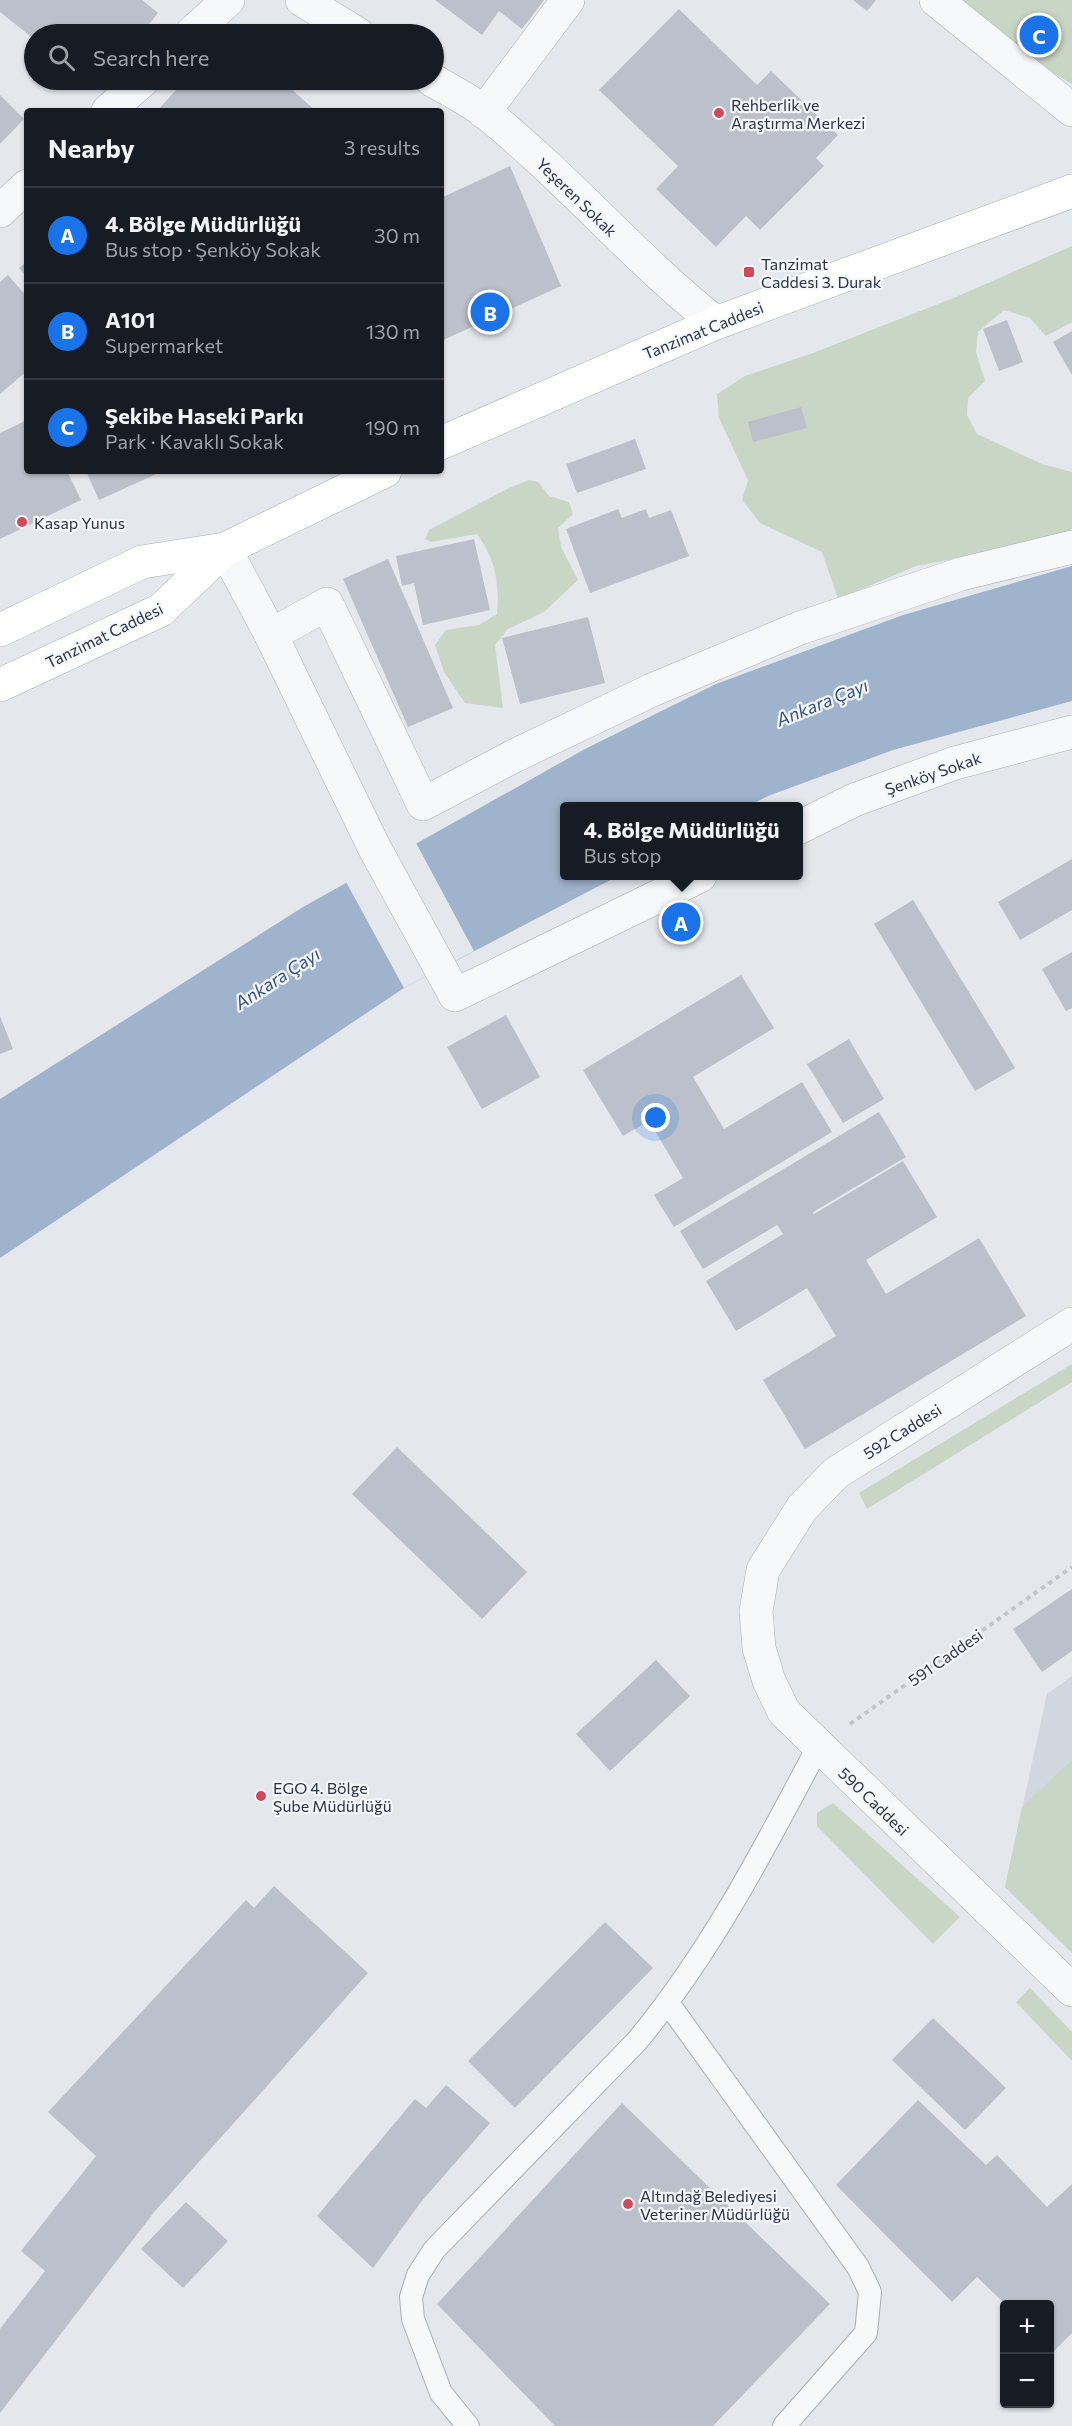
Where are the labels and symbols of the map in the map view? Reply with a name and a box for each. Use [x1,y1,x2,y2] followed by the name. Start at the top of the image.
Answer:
[1020,12,1058,57] pin: C
[731,95,865,132] place label: Rehberlik ve Araştırma Merkezi
[712,106,726,120] marker: Rehberlik ve Araştırma Merkezi
[533,154,621,240] street label: Yeşeren Sokak
[761,254,882,291] place label: Tanzimat Caddesi 3. Durak
[742,265,756,279] marker: Tanzimat Caddesi 3. Durak
[470,290,510,334] pin: B
[640,297,766,363] street label: Tanzimat Caddesi
[34,513,125,532] place label: Kasap Yunus
[15,515,29,529] marker: Kasap Yunus
[42,598,166,672] street label: Tanzimat Caddesi
[772,673,871,731] water label: Ankara Çayı
[882,748,984,798] street label: Şenköy Sokak
[662,900,700,944] pin: A
[229,942,324,1014] water label: Ankara Çayı
[641,1103,670,1132] your location
[859,1400,945,1462] street label: 592 Caddesi
[904,1624,986,1690] street label: 591 Caddesi
[835,1763,913,1839] street label: 590 Caddesi
[273,1778,392,1815] place label: EGO 4. Bölge Şube Müdürlüğü
[254,1789,268,1803] marker: EGO 4. Bölge Şube Müdürlüğü
[640,2186,790,2223] place label: Altındağ Belediyesi Veteriner Müdürlüğü
[621,2197,635,2211] marker: Altındağ Belediyesi Veteriner Müdürlüğü

